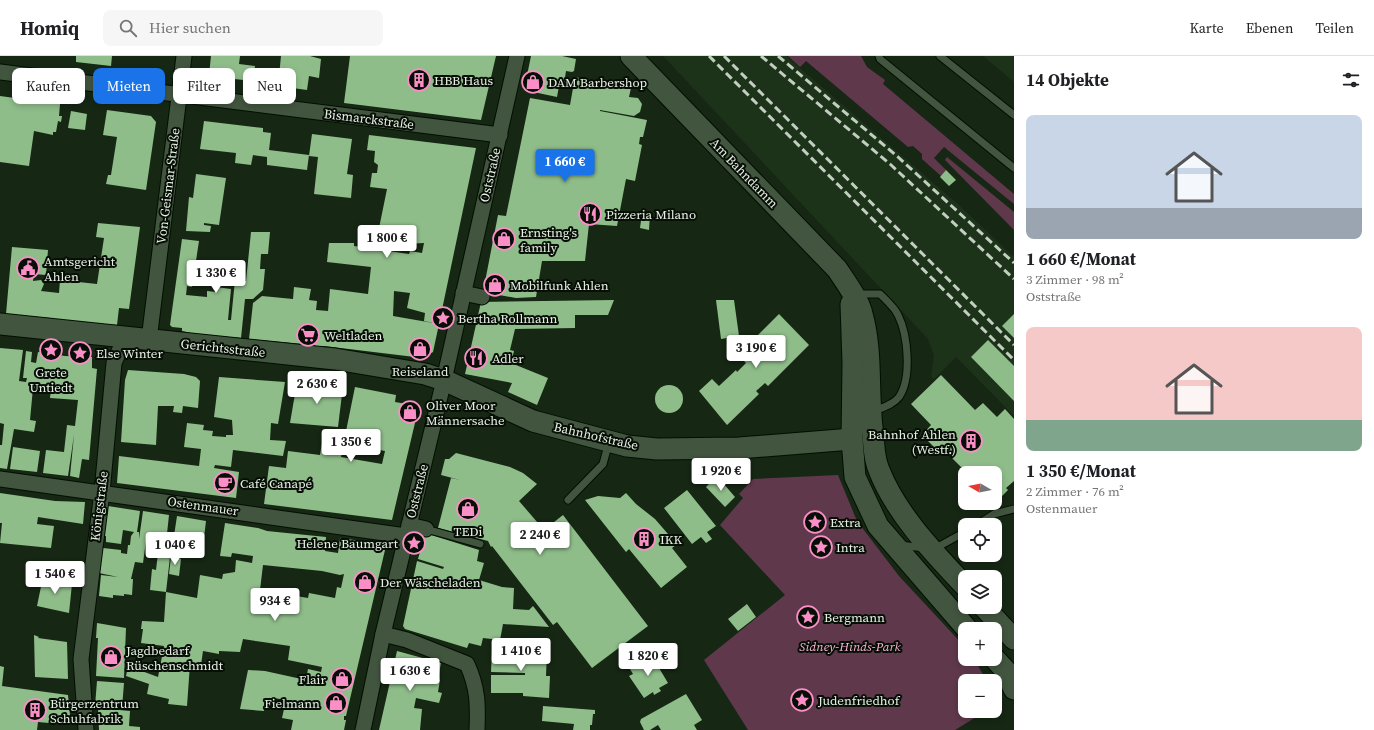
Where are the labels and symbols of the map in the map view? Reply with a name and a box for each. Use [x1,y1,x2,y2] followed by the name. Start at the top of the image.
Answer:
[406,67,432,93] building icon: HBB Haus
[520,69,546,95] shop icon: DAM Barbershop
[434,72,493,89] place label: HBB Haus
[548,74,647,91] place label: DAM Barbershop
[323,105,415,133] street label: Bismarckstraße
[152,127,184,245] street label: Von-Geismar-Straße
[706,134,782,212] street label: Am Bahndamm
[476,146,505,204] street label: Oststraße
[528,149,602,183] pin: 1 660 €
[577,201,603,227] restaurant icon: Pizzeria Milano
[606,206,696,223] place label: Pizzeria Milano
[520,224,578,256] place label: Ernsting's family
[350,225,424,259] pin: 1 800 €
[491,226,517,252] shop icon: Ernsting's family
[44,253,116,285] place label: Amtsgericht Ahlen
[15,255,41,281] public building icon: Amtsgericht Ahlen
[179,260,253,294] pin: 1 330 €
[482,272,508,298] shop icon: Mobilfunk Ahlen
[510,277,609,294] place label: Mobilfunk Ahlen
[430,305,456,331] place icon: Bertha Rollmann
[458,310,557,327] place label: Bertha Rollmann
[295,322,321,348] supermarket icon: Weltladen
[324,327,383,344] place label: Weltladen
[180,335,266,361] street label: Gerichtsstraße
[719,335,793,369] pin: 3 190 €
[407,336,433,362] shop icon: Reiseland
[38,337,64,363] place icon: Grete Untiedt
[67,340,93,366] place icon: Else Winter
[96,345,163,362] place label: Else Winter
[463,345,489,371] restaurant icon: Adler
[492,350,524,367] place label: Adler
[392,363,449,380] place label: Reiseland
[29,364,73,396] place label: Grete Untiedt
[280,371,354,405] pin: 2 630 €
[426,397,505,429] place label: Oliver Moor Männersache
[397,399,423,425] shop icon: Oliver Moor Männersache
[552,418,640,454] street label: Bahnhofstraße
[868,426,956,458] place label: Bahnhof Ahlen (Westf.)
[958,428,984,454] building icon: Bahnhof Ahlen (Westf.)
[314,429,388,463] pin: 1 350 €
[684,458,758,492] pin: 1 920 €
[402,462,432,520] street label: Oststraße
[958,466,1002,510] north arrow
[86,470,112,542] street label: Königstraße
[212,470,238,496] cafe icon: Café Canapé
[240,475,312,492] place label: Café Canapé
[166,493,240,519] street label: Ostenmauer
[455,496,481,522] shop icon: TEDi
[802,509,828,535] place icon: Extra
[830,514,861,531] place label: Extra
[503,522,577,556] pin: 2 240 €
[454,523,483,540] place label: TEDi
[631,526,657,552] building icon: IKK
[401,530,427,556] place icon: Helene Baumgart
[660,531,682,548] place label: IKK
[138,532,212,566] pin: 1 040 €
[808,534,834,560] place icon: Intra
[296,535,399,552] place label: Helene Baumgart
[836,539,865,556] place label: Intra
[18,561,92,595] pin: 1 540 €
[352,569,378,595] shop icon: Der Wäscheladen
[380,574,481,591] place label: Der Wäscheladen
[247,588,303,622] pin: 934 €
[795,604,821,630] place icon: Bergmann
[824,609,885,626] place label: Bergmann
[484,638,558,672] pin: 1 410 €
[799,638,902,655] park label: Sidney-Hinds-Park
[125,642,224,674] place label: Jagdbedarf Rüschenschmidt
[611,643,685,677] pin: 1 820 €
[98,644,124,670] shop icon: Jagdbedarf Rüschenschmidt
[373,658,447,692] pin: 1 630 €
[329,666,355,692] shop icon: Flair
[299,671,326,688] place label: Flair
[789,687,815,713] place icon: Judenfriedhof
[323,690,349,716] shop icon: Fielmann
[817,692,901,709] place label: Judenfriedhof
[50,695,139,727] place label: Bürgerzentrum Schuhfabrik
[264,695,320,712] place label: Fielmann
[22,697,48,723] building icon: Bürgerzentrum Schuhfabrik

